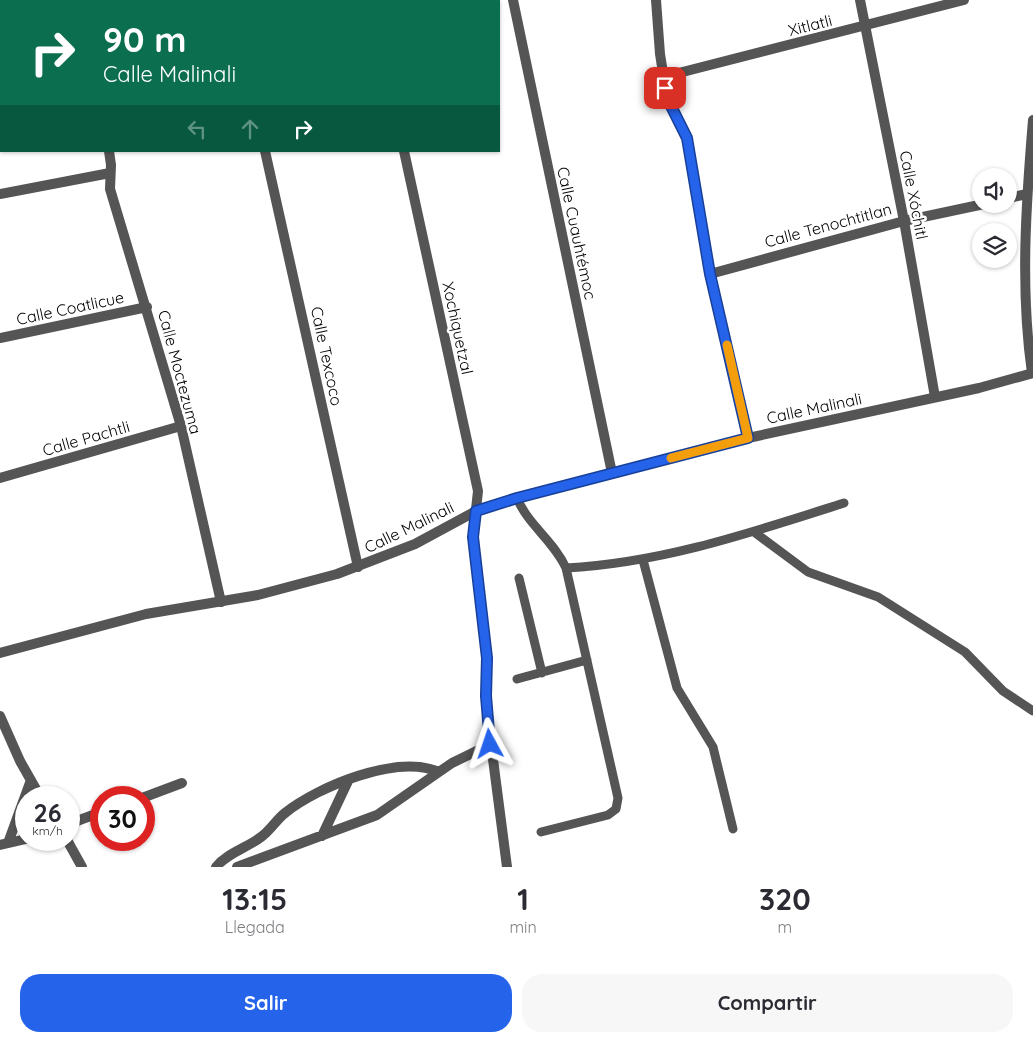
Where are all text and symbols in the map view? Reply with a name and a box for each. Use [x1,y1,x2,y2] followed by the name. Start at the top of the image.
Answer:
[786,10,834,40] street label: Xitlatli
[103,17,186,61] text: 90 m
[20,20,85,85] icon: right
[103,60,236,88] text: Calle Malinali
[644,67,686,109] pin
[651,74,679,102] icon: arrive
[183,115,211,143] icon: left
[236,115,264,143] icon: ahead
[289,115,317,143] icon: right
[896,149,932,241] street label: Calle Xóchitl
[553,165,601,301] street label: Calle Cuauhtémoc
[972,168,1017,268] map controls
[972,168,1017,213] button: sound
[762,198,894,252] street label: Calle Tenochtitlan
[972,223,1017,268] button: layers
[438,280,478,376] street label: Xochiquetzal
[14,287,126,329] street label: Calle Coatlicue
[307,305,347,407] street label: Calle Texcoco
[154,308,206,436] street label: Calle Moctezuma
[765,388,863,428] street label: Calle Malinali
[40,416,132,460] street label: Calle Pachtli
[361,497,457,557] street label: Calle Malinali
[463,717,515,769] position arrow
[90,786,155,851] speed limit sign: 30
[33,797,62,828] text: 26
[32,823,63,838] text: km/h
[222,880,287,918] text: 13:15
[517,880,529,918] text: 1
[759,880,811,918] text: 320
[225,917,285,937] text: Llegada
[510,917,537,937] text: min
[778,917,792,937] text: m
[20,974,512,1032] button: Salir
[522,974,1013,1032] button: Compartir

